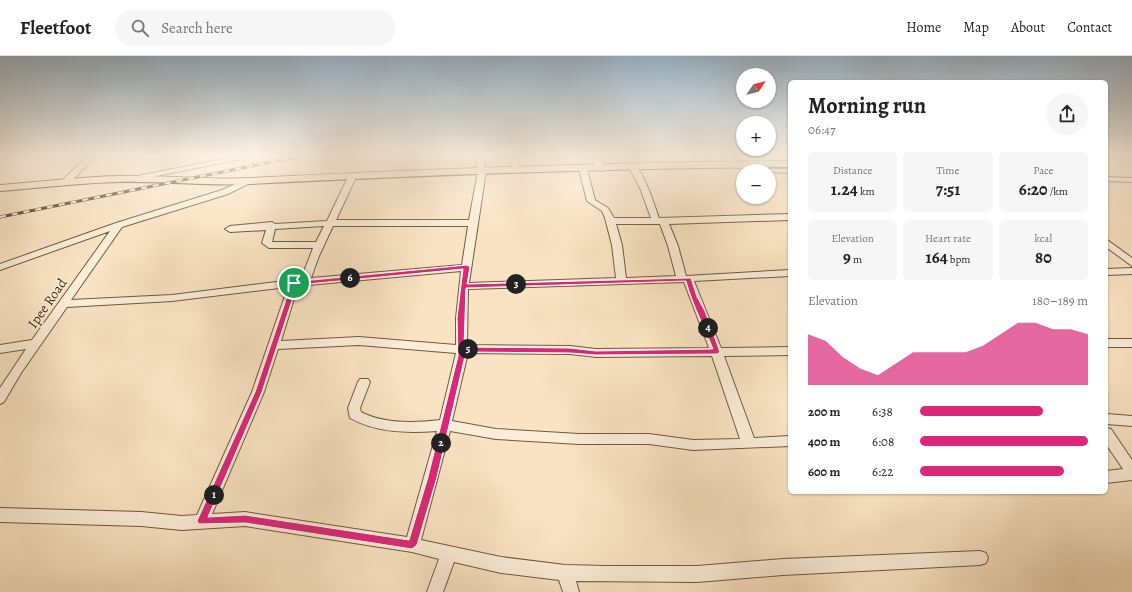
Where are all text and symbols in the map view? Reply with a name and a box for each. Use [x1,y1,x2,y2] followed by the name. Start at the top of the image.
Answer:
[115,10,395,46] search box
[20,15,91,41] text: Fleetfoot
[129,17,151,39] icon: search
[161,18,233,38] text: Search here
[906,18,941,37] text: Home
[963,18,989,37] text: Map
[1011,18,1045,37] text: About
[1067,18,1112,37] text: Contact
[736,68,776,108] north arrow
[736,68,776,204] map controls
[808,91,926,121] text: Morning run
[1046,93,1088,135] button: share
[736,116,776,156] button: +
[808,121,835,138] text: 06:47
[833,163,872,178] text: Distance
[937,163,959,178] text: Time
[1033,163,1054,178] text: Pace
[736,164,776,204] button: −
[831,178,858,201] text: 1.24
[936,178,960,201] text: 7:51
[1019,178,1047,201] text: 6:20
[858,184,875,199] text: km
[1047,184,1068,199] text: /km
[832,231,874,246] text: Elevation
[925,231,971,246] text: Heart rate
[1035,231,1052,246] text: kcal
[843,246,851,269] text: 9
[926,246,948,269] text: 164
[1035,246,1052,269] text: 80
[851,252,862,267] text: m
[948,252,970,267] text: bpm
[277,266,311,300] pin
[340,268,360,288] pin: 6
[347,270,353,285] text: 6
[283,272,305,294] icon: arrive
[23,274,72,332] street label: Ipee Road
[506,274,526,294] pin: 3
[514,276,518,291] text: 3
[808,292,858,309] text: Elevation
[1032,292,1088,309] text: 180–189 m
[698,318,718,338] pin: 4
[705,320,711,335] text: 4
[458,339,478,359] pin: 5
[466,341,470,356] text: 5
[808,403,841,420] text: 200 m
[872,403,893,420] text: 6:38
[431,433,451,453] pin: 2
[808,433,840,450] text: 400 m
[872,433,894,450] text: 6:08
[438,435,444,450] text: 2
[808,463,840,480] text: 600 m
[872,463,893,480] text: 6:22
[204,485,224,505] pin: 1
[212,487,216,502] text: 1

